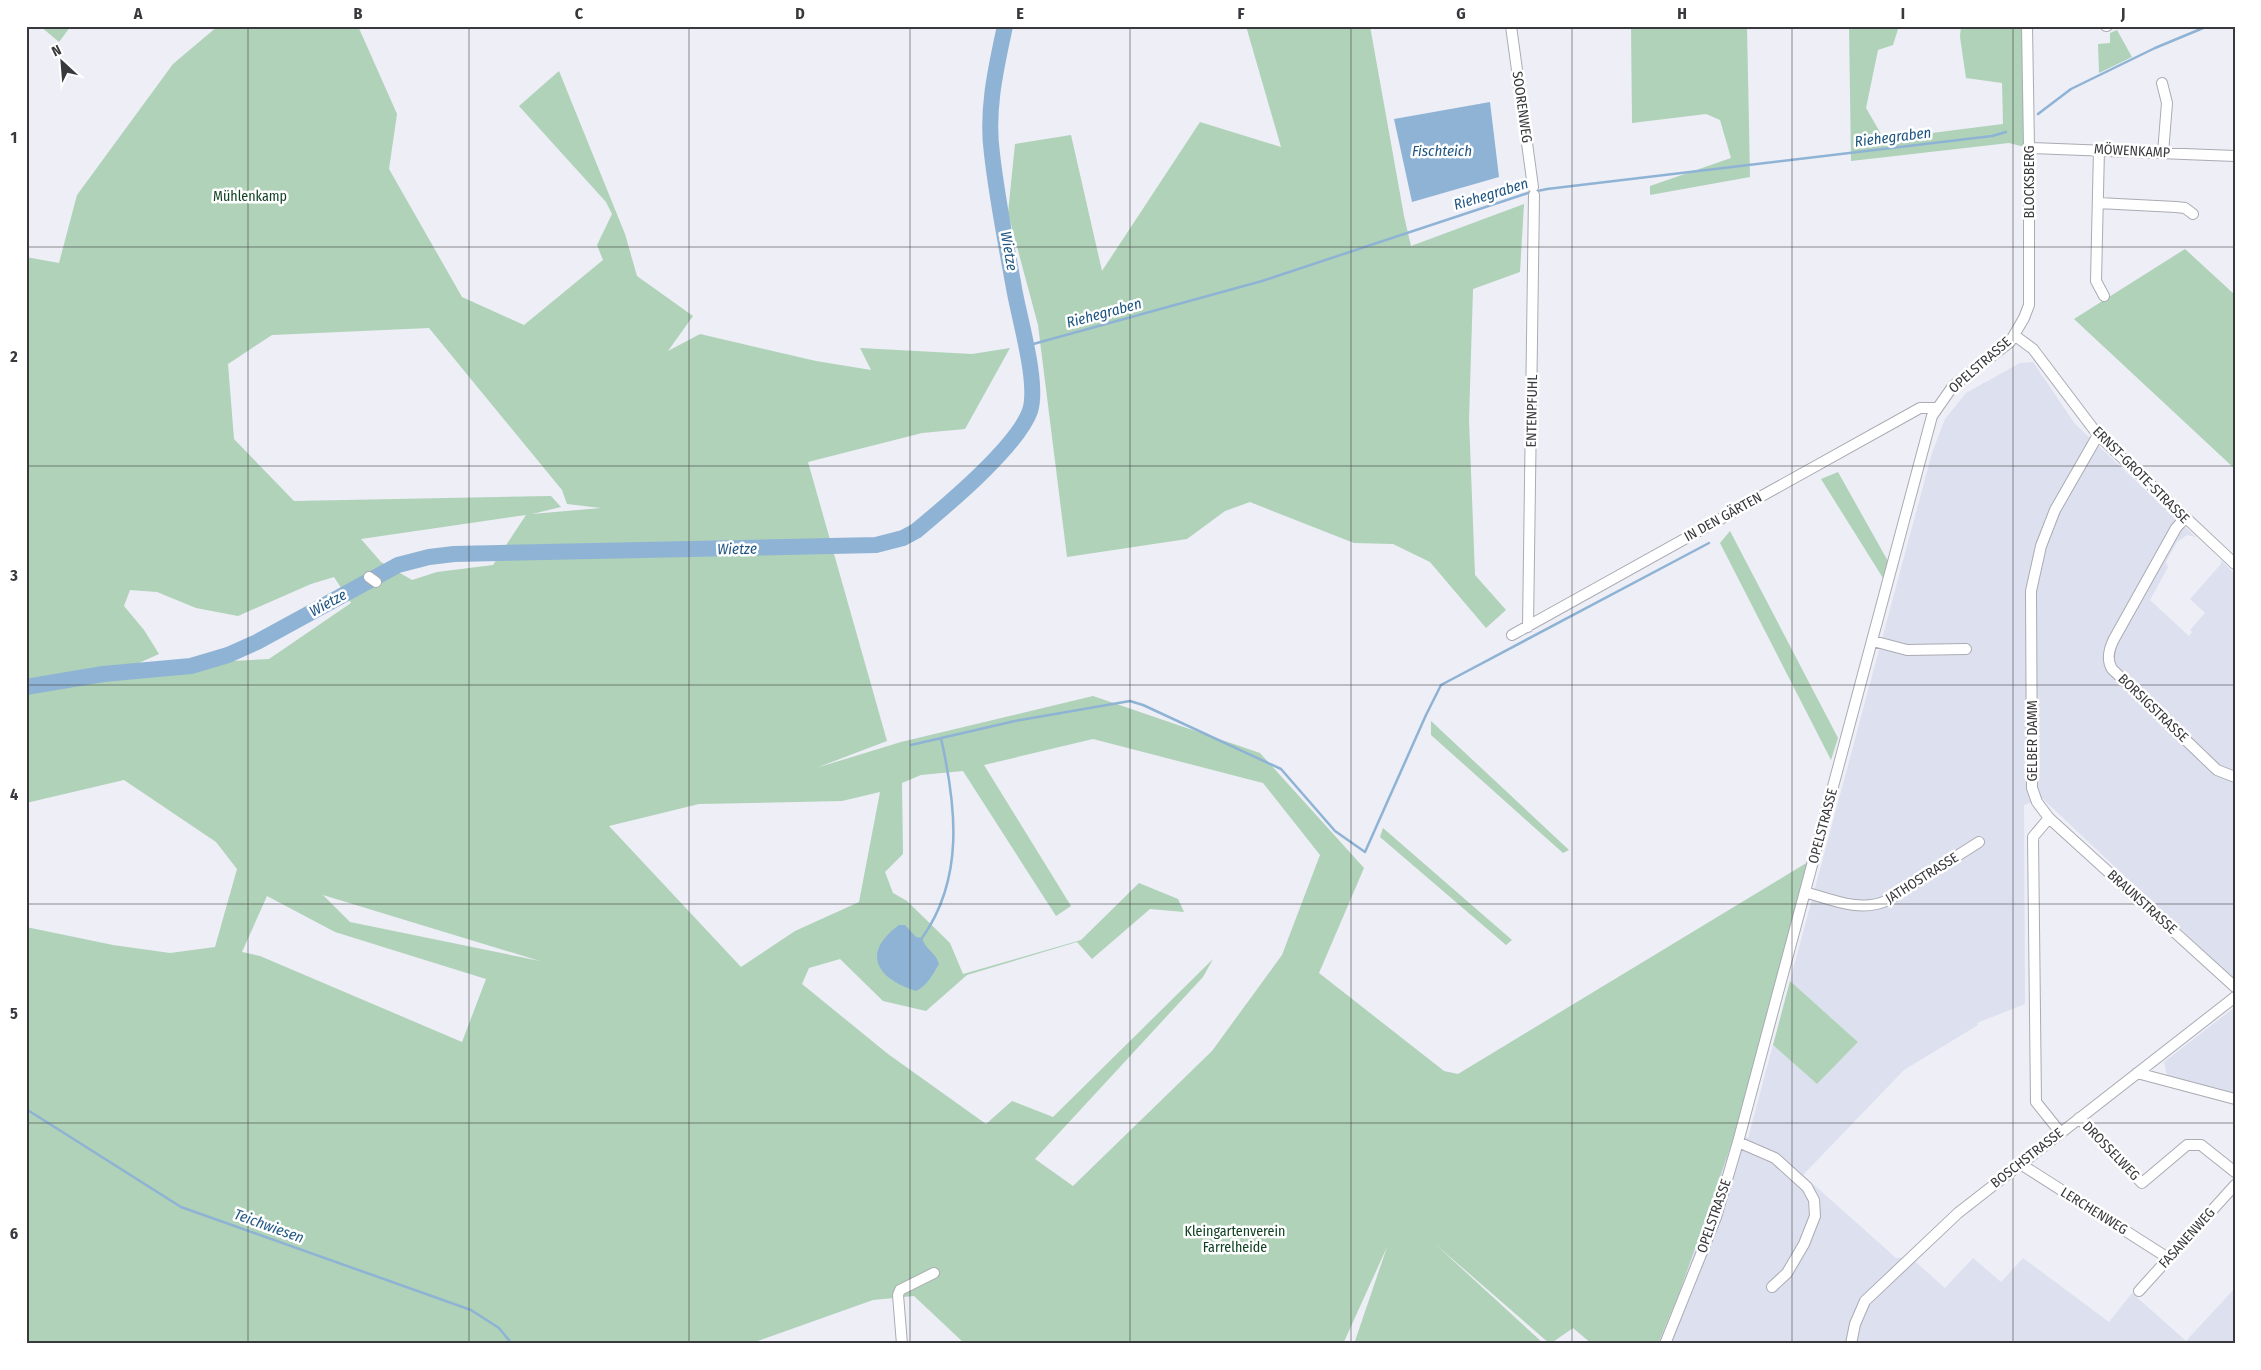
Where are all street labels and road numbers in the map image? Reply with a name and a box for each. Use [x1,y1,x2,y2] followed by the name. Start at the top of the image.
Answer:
[1509,70,1535,144] street label: SOORENWEG
[2094,140,2171,161] street label: MÖWENKAMP
[2021,145,2038,219] street label: BLOCKSBERG
[1945,333,2015,397] street label: OPELSTRASSE
[1523,374,1541,448] street label: ENTENPFUHL
[2089,423,2193,527] street label: ERNST-GROTE-STRASSE
[1681,489,1765,545] street label: IN DEN GÄRTEN
[2114,670,2192,746] street label: BORSIGSTRASSE
[2024,700,2041,782] street label: GELBER DAMM
[1805,786,1841,865] street label: OPELSTRASSE
[1882,849,1962,907] street label: JATHOSTRASSE
[2104,866,2181,938] street label: BRAUNSTRASSE
[2079,1118,2143,1184] street label: DROSSELWEG
[1987,1124,2067,1192] street label: BOSCHSTRASSE
[1693,1176,1735,1255] street label: OPELSTRASSE
[2057,1184,2131,1238] street label: LERCHENWEG
[2155,1204,2219,1272] street label: FASANENWEG

